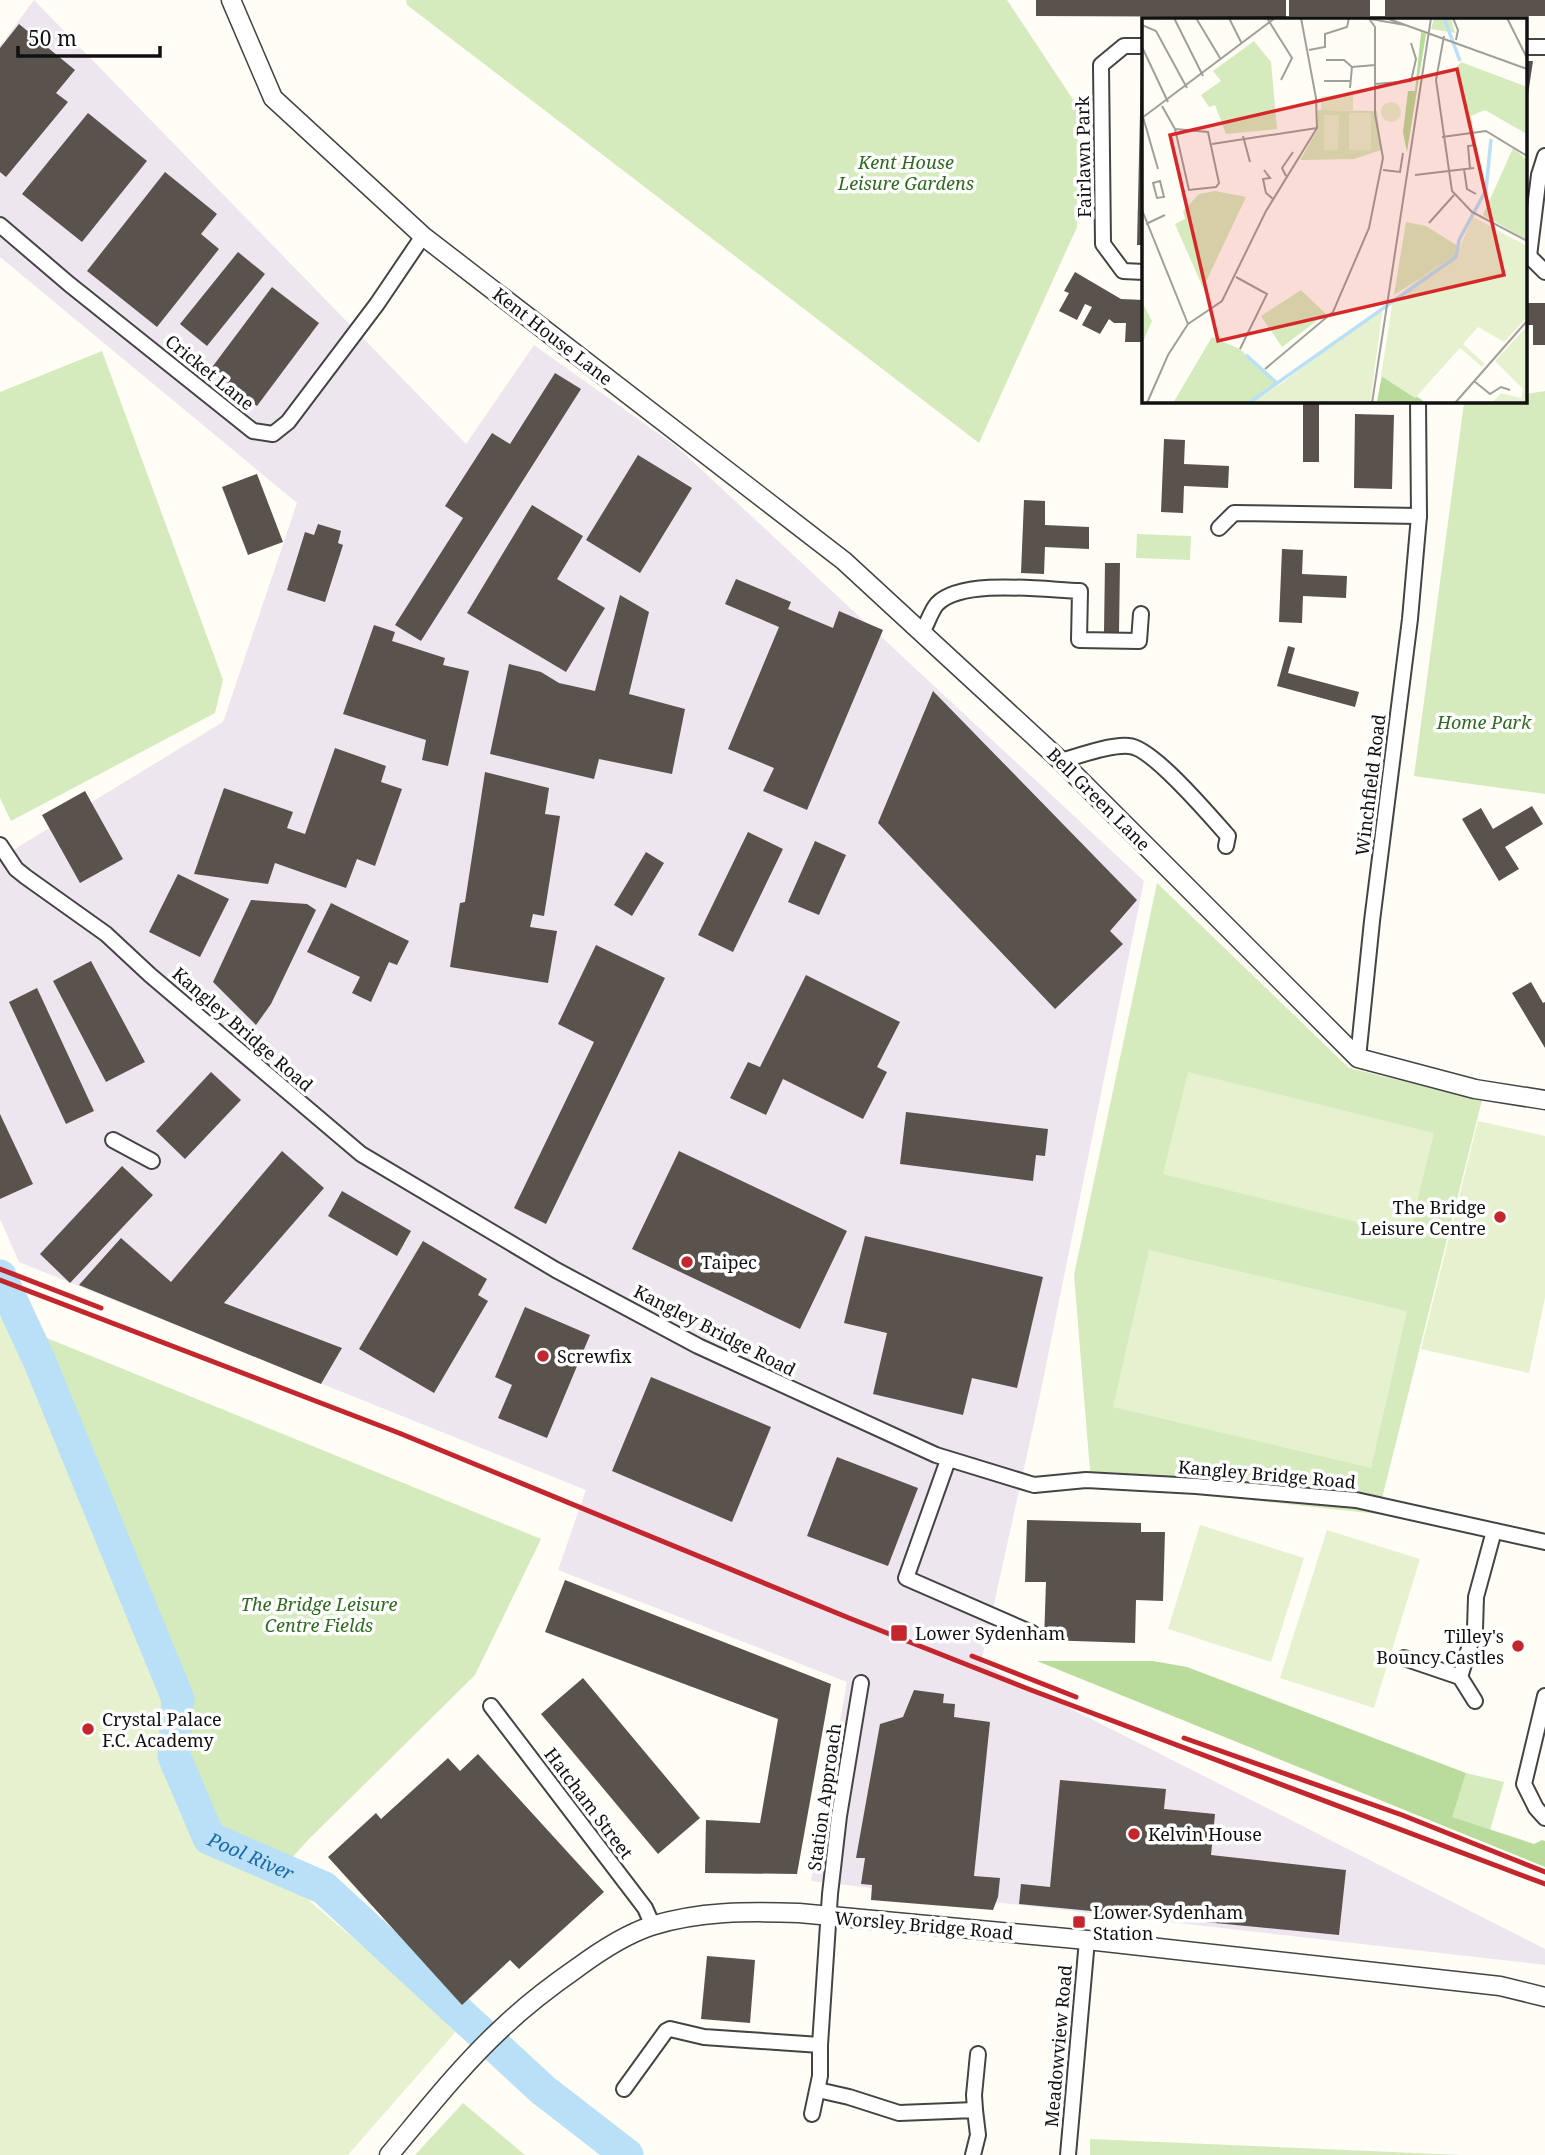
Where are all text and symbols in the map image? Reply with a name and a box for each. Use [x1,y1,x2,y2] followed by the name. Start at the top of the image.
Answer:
[18,14,159,58] scale bar
[1142,18,1528,402] inset map
[28,24,77,52] text: 50 m
[1070,95,1096,218] street label: Fairlawn Park
[837,150,974,195] park label: Kent House Leisure Gardens
[488,282,618,390] street label: Kent House Lane
[161,329,259,415] street label: Cricket Lane
[1436,710,1532,734] park label: Home Park
[1349,713,1391,857] street label: Winchfield Road
[1042,742,1156,856] street label: Bell Green Lane
[168,961,318,1097] street label: Kangley Bridge Road
[1360,1195,1486,1240] place label: The Bridge Leisure Centre
[1492,1209,1508,1225] marker: The Bridge Leisure Centre
[701,1250,757,1274] place label: Taipec
[679,1254,695,1270] marker: Taipec
[630,1279,800,1381] street label: Kangley Bridge Road
[557,1344,632,1368] place label: Screwfix
[535,1348,551,1364] marker: Screwfix
[1177,1454,1357,1494] street label: Kangley Bridge Road
[241,1592,397,1637] park label: The Bridge Leisure Centre Fields
[915,1621,1065,1645] place label: Lower Sydenham
[889,1623,909,1643] marker: Lower Sydenham
[1376,1624,1504,1669] place label: Tilley's Bouncy Castles
[1510,1638,1526,1654] marker: Tilley's Bouncy Castles
[102,1707,222,1752] place label: Crystal Palace F.C. Academy
[80,1721,96,1737] marker: Crystal Palace F.C. Academy
[802,1721,846,1873] street label: Station Approach
[539,1743,639,1863] street label: Hatcham Street
[1148,1822,1262,1846] place label: Kelvin House
[203,1826,298,1886] water label: Pool River
[1126,1826,1142,1842] marker: Kelvin House
[1093,1900,1243,1945] place label: Lower Sydenham Station
[834,1905,1014,1945] street label: Worsley Bridge Road
[1071,1914,1087,1930] marker: Lower Sydenham Station
[1039,1964,1077,2128] street label: Meadowview Road

